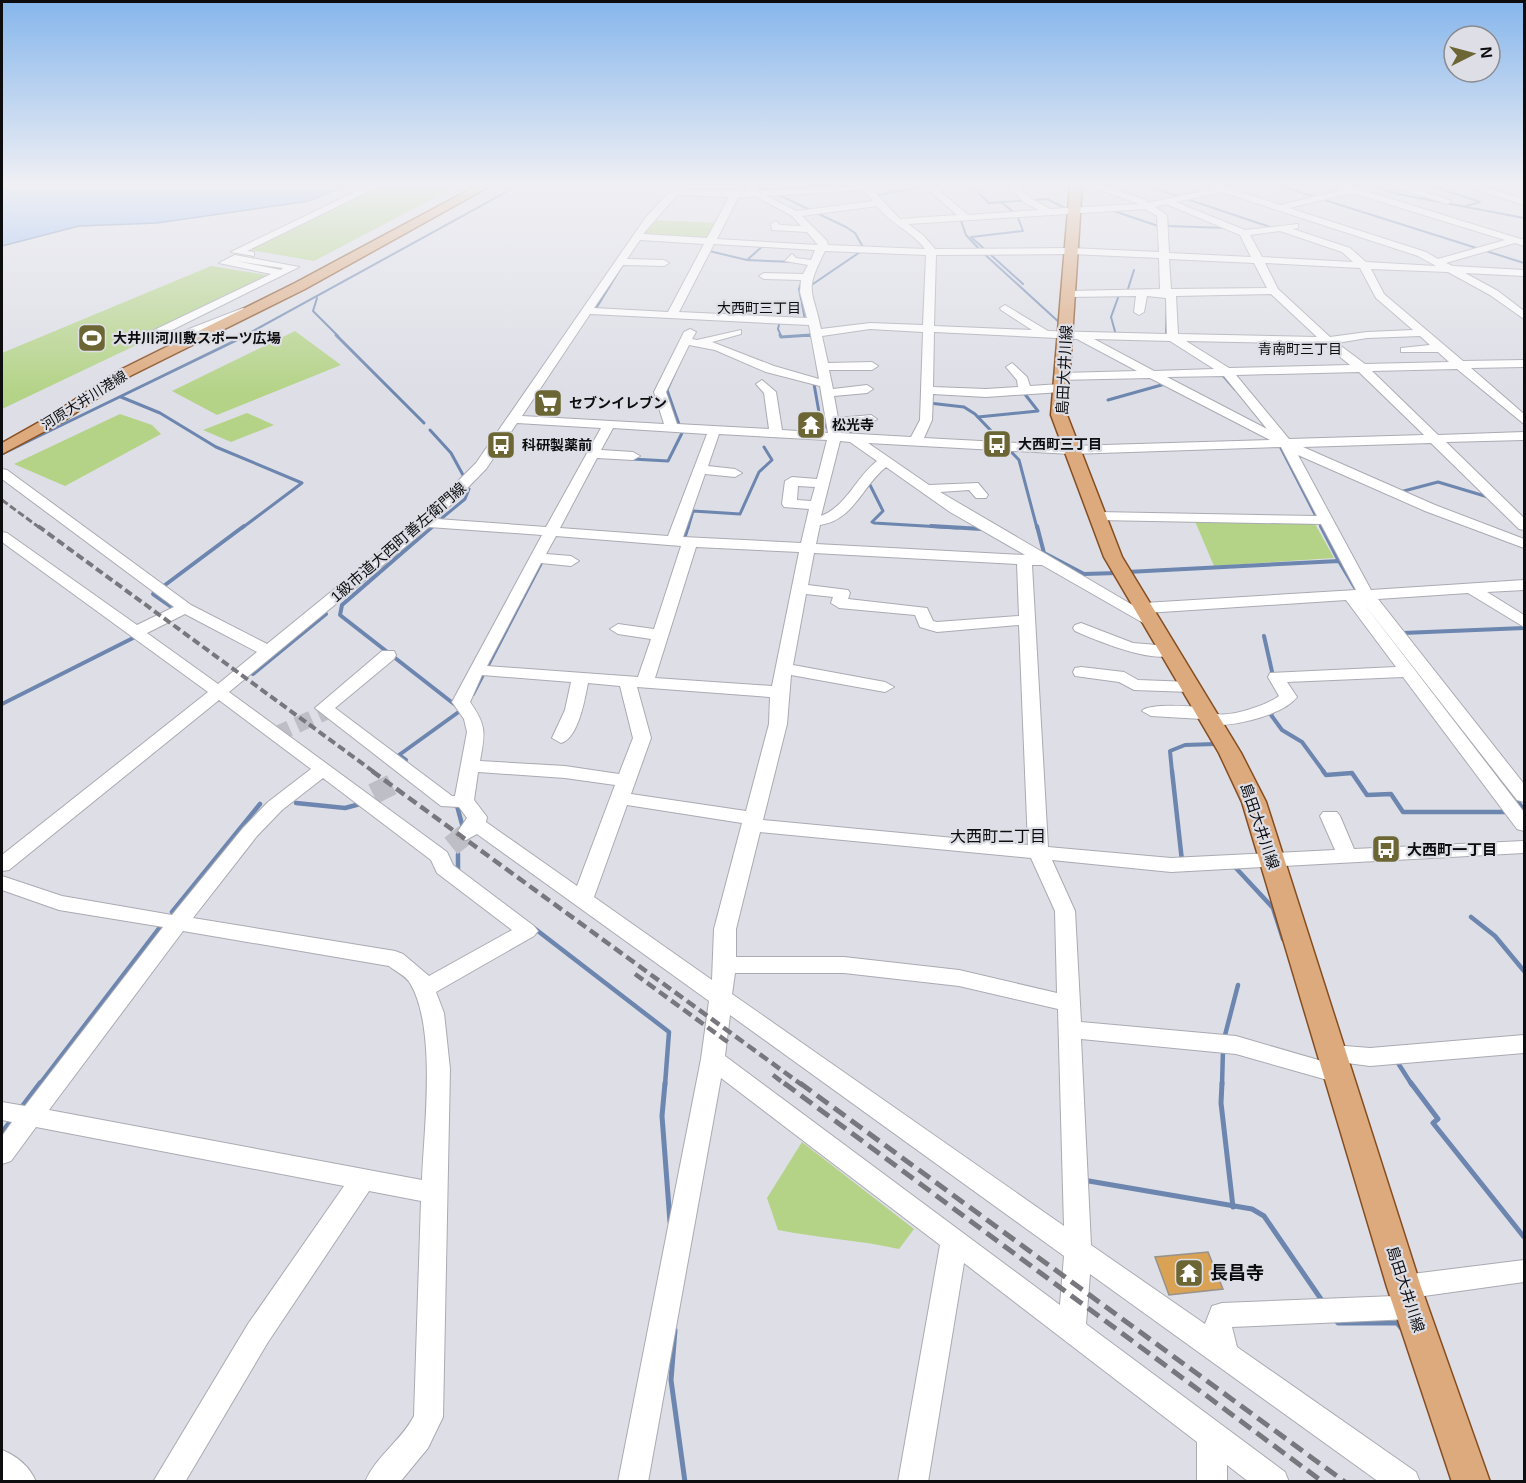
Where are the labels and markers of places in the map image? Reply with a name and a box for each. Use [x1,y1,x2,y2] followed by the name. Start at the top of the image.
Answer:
[76,322,108,354] sports icon: 大井川河川敷スポーツ広場
[113,330,281,346] place label: 大井川河川敷スポーツ広場
[532,387,564,419] supermarket icon: セブンイレブン
[569,395,667,411] place label: セブンイレブン
[795,409,827,441] temple icon: 松光寺
[832,417,874,433] place label: 松光寺
[981,428,1013,460] bus stop icon: 大西町三丁目
[485,429,517,461] bus stop icon: 科研製薬前
[1018,436,1102,452] place label: 大西町三丁目
[522,437,592,453] place label: 科研製薬前
[1370,833,1402,865] bus stop icon: 大西町一丁目
[1407,841,1497,858] place label: 大西町一丁目
[1173,1257,1205,1289] temple icon: 長昌寺
[1210,1263,1264,1283] place label: 長昌寺

